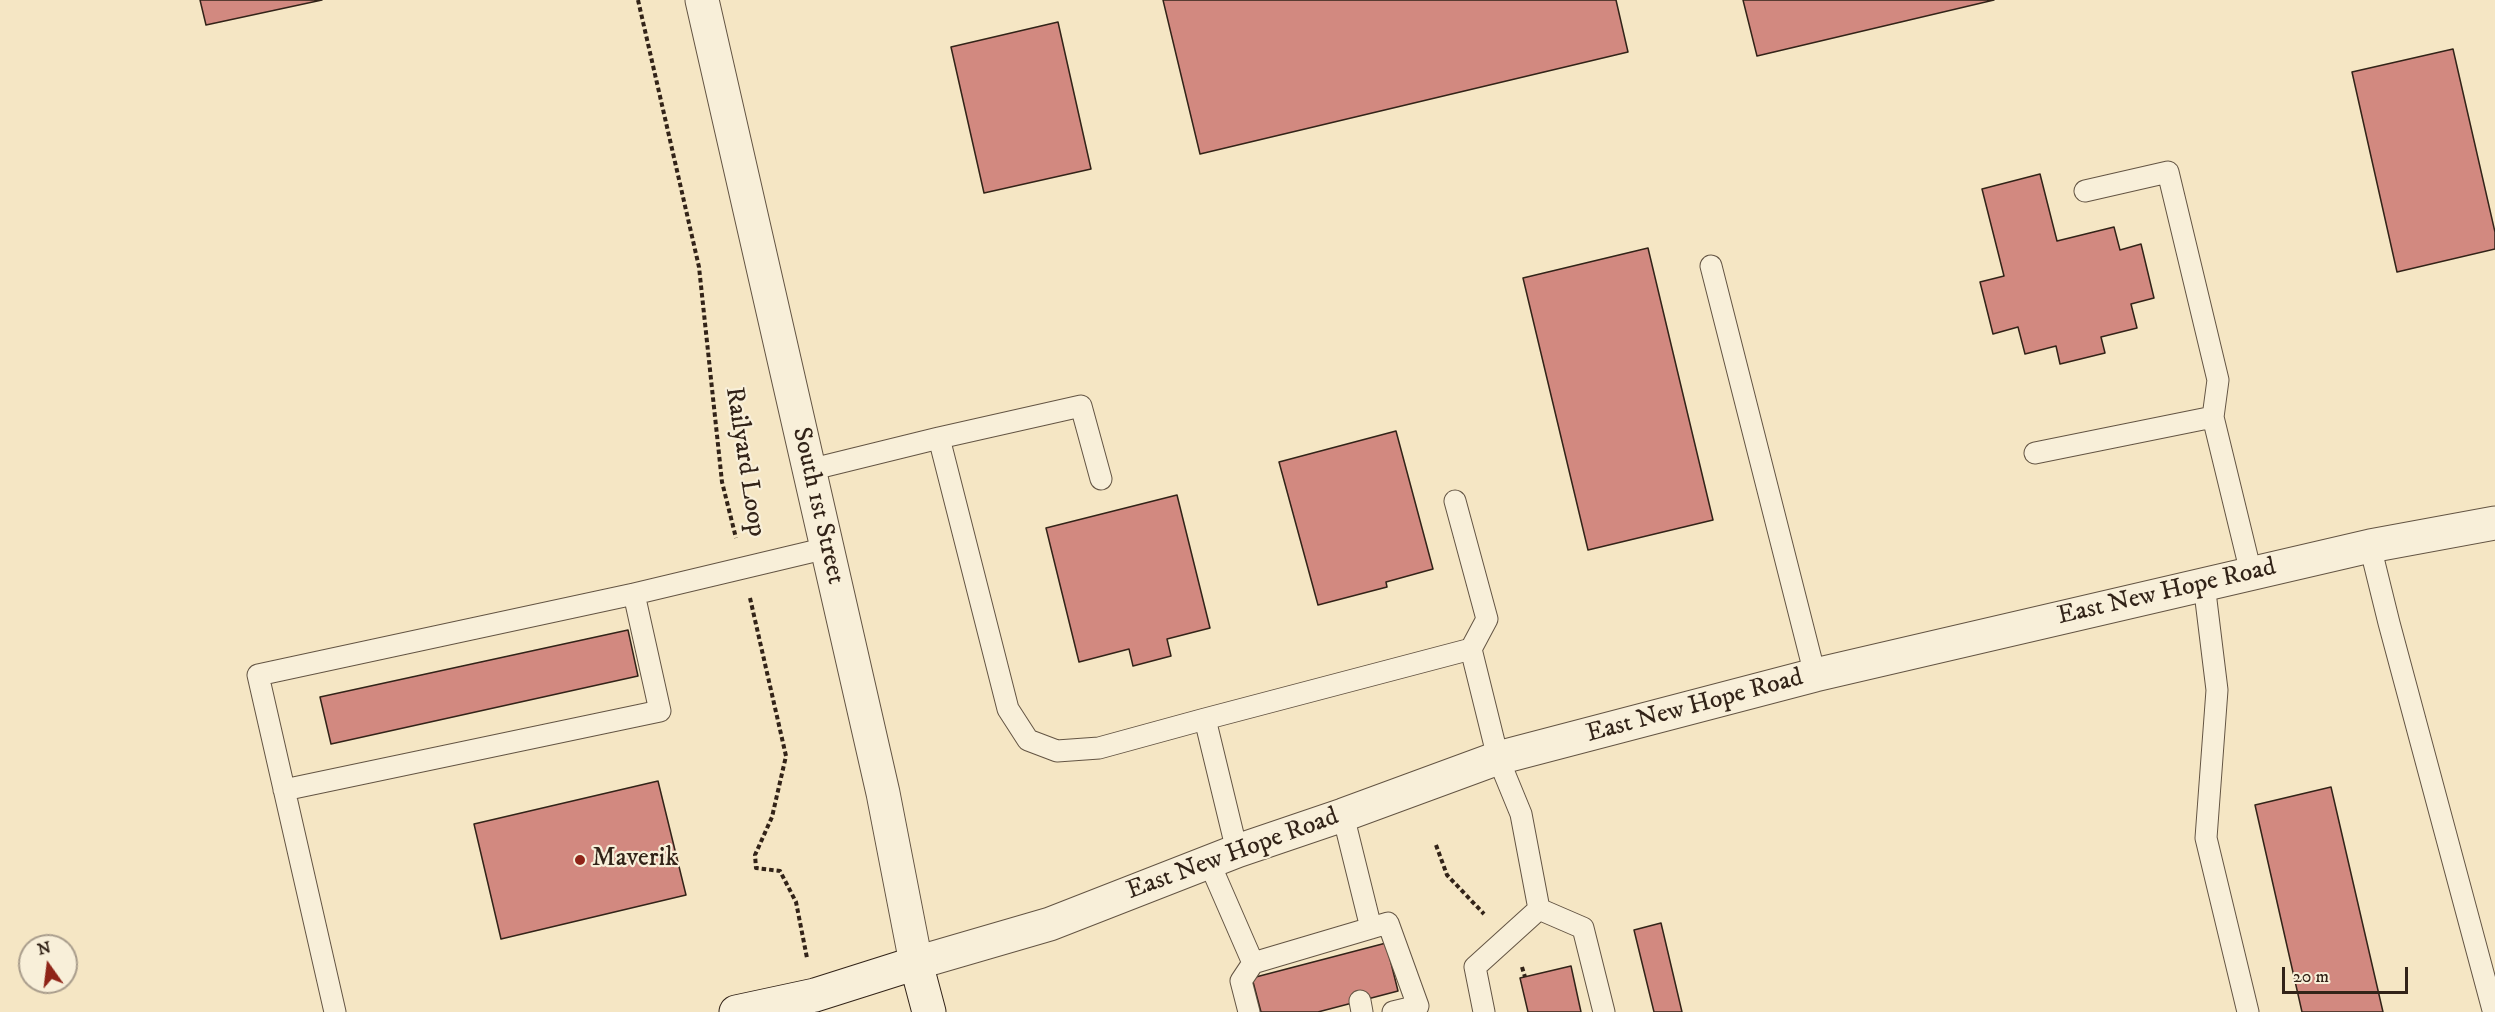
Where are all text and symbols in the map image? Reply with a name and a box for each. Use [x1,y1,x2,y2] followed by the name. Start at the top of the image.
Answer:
[717,385,771,539] street label: Railyard Loop
[784,425,850,587] street label: South 1st Street
[2055,553,2279,633] street label: East New Hope Road
[1583,663,1807,751] street label: East New Hope Road
[1123,802,1343,908] street label: East New Hope Road
[592,844,678,876] place label: Maverik
[573,853,587,867] marker: Maverik
[18,934,78,994] north arrow
[35,937,53,960] text: N
[2285,955,2411,993] scale bar
[2293,966,2329,988] text: 20 m

